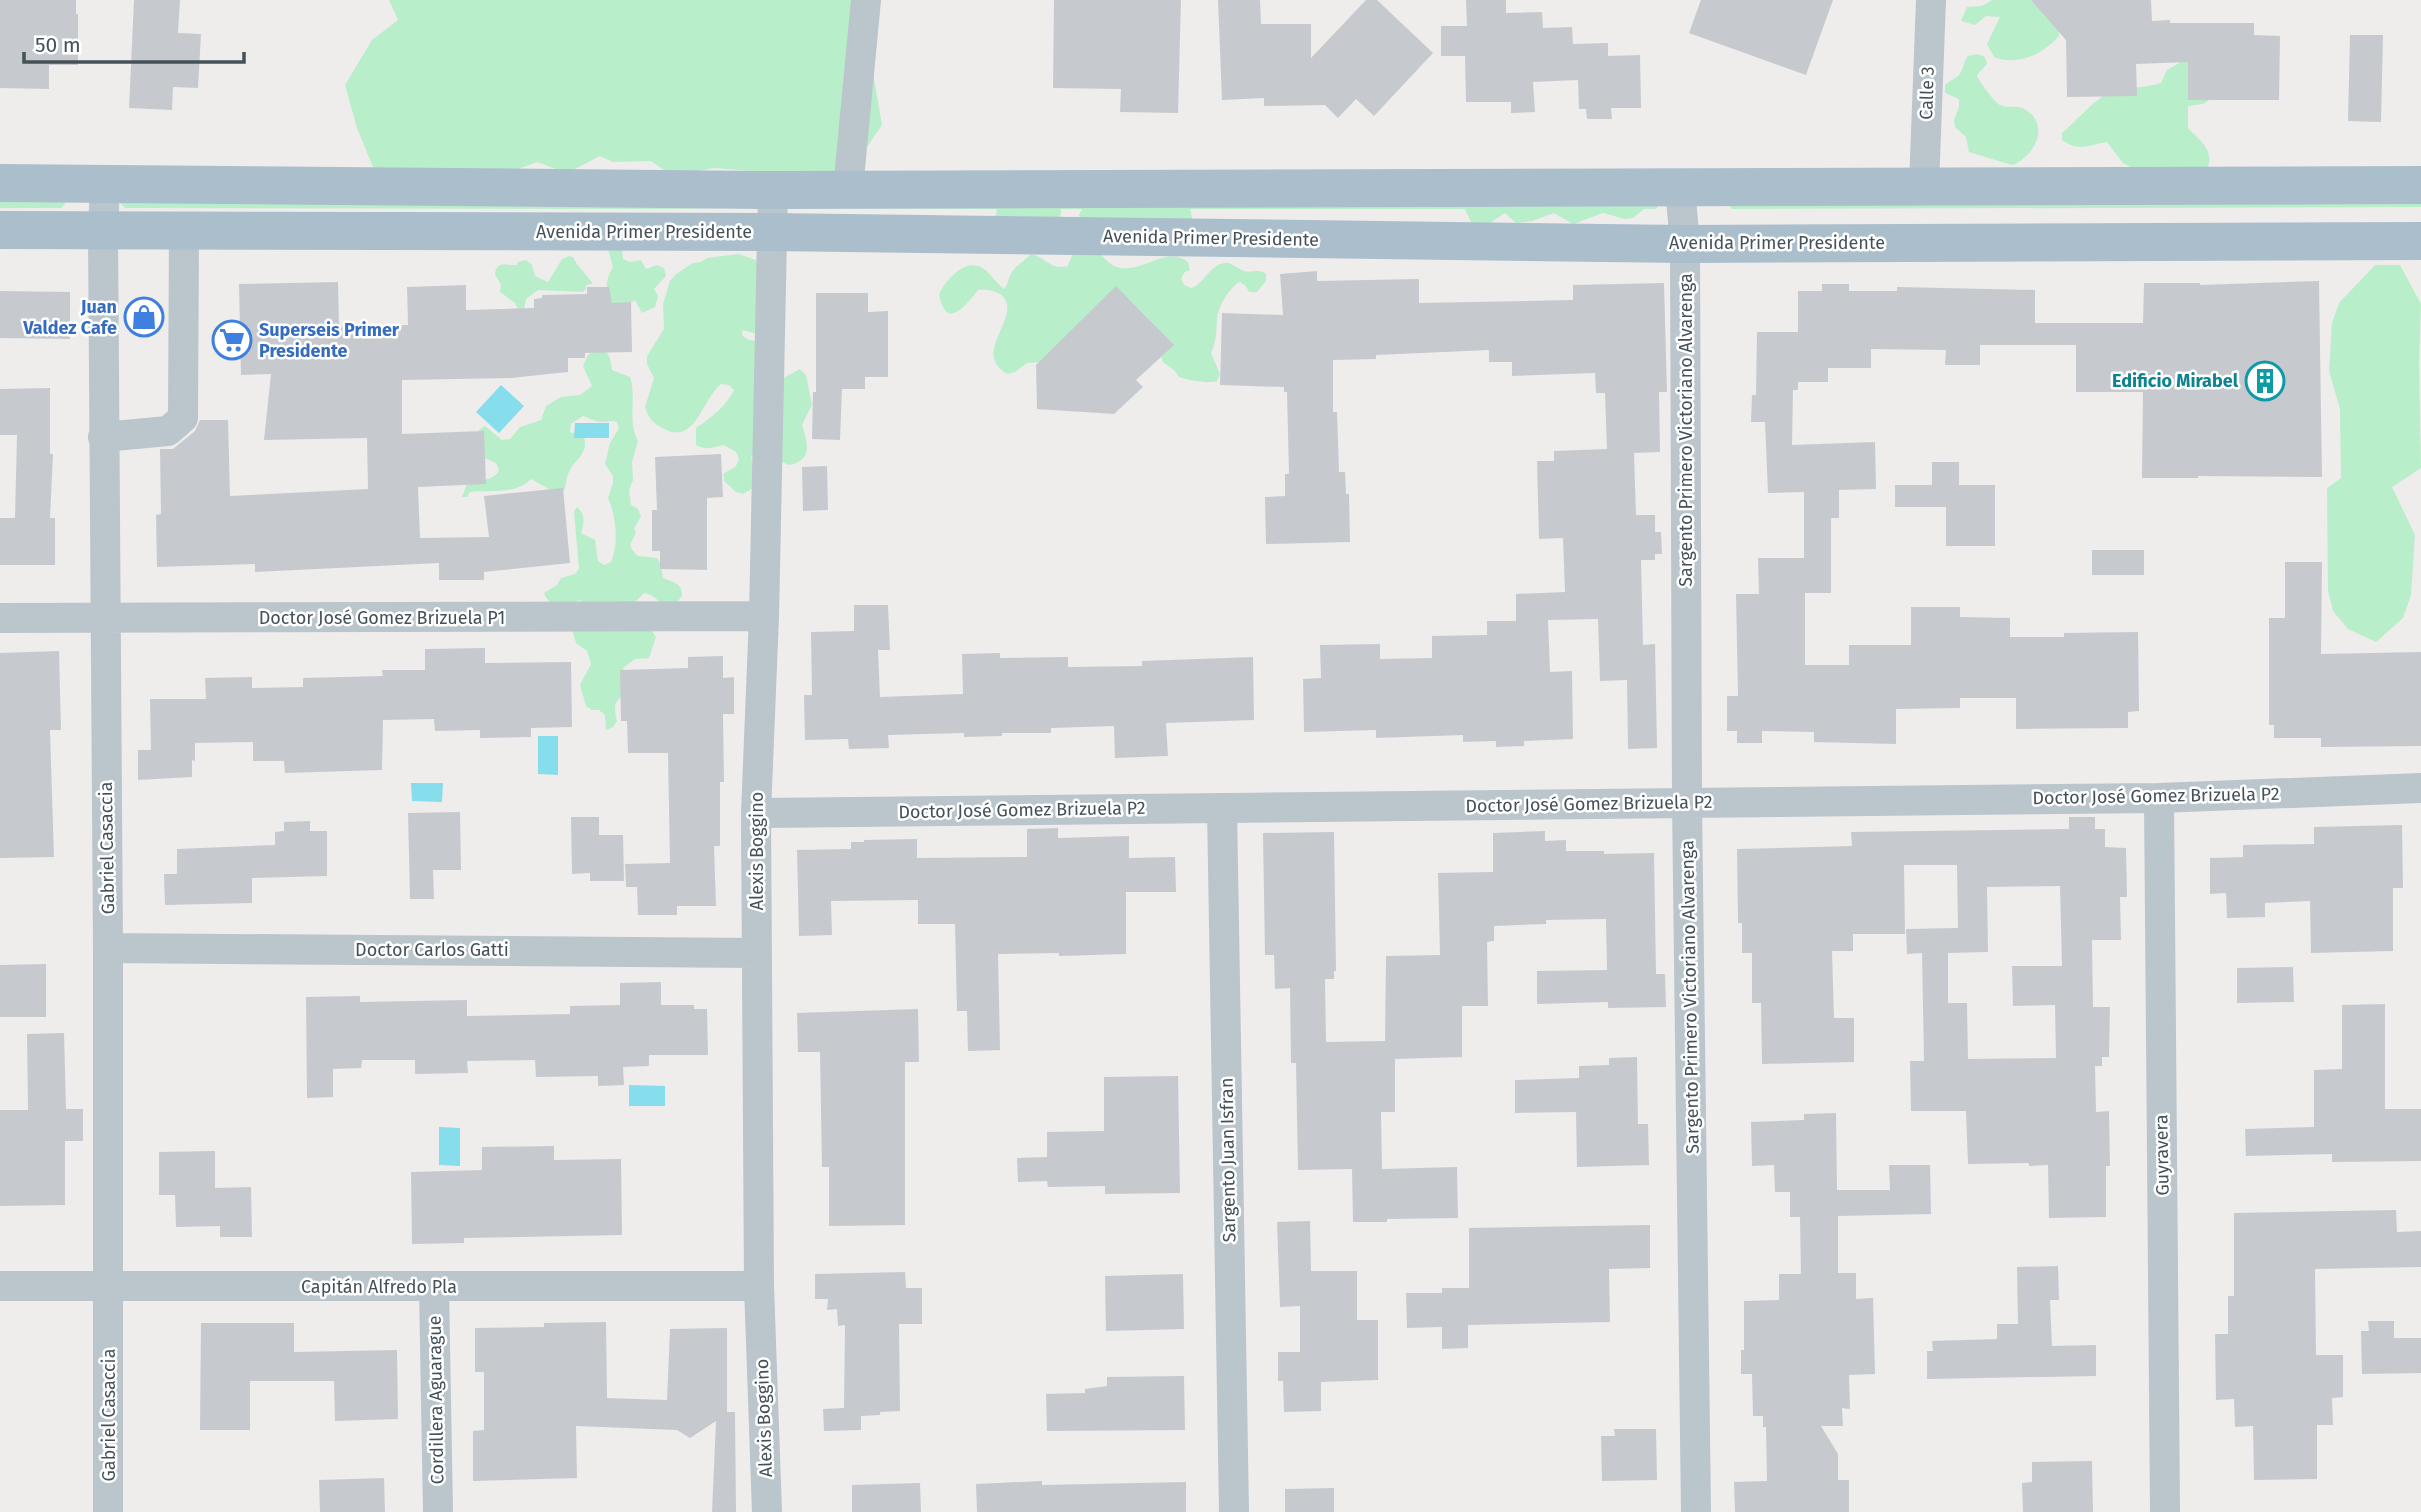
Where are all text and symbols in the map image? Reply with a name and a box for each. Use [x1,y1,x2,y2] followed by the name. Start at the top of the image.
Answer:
[24,21,245,65] scale bar
[35,32,81,58] text: 50 m
[1915,66,1939,120] street label: Calle 3
[536,221,752,243] street label: Avenida Primer Presidente
[1103,225,1319,251] street label: Avenida Primer Presidente
[1669,232,1885,254] street label: Avenida Primer Presidente
[1675,273,1697,587] street label: Sargento Primero Victoriano Alvarenga
[22,296,117,339] place label: Juan Valdez Cafe
[123,296,165,338] shop icon: Juan Valdez Cafe
[211,319,253,361] supermarket icon: Superseis Primer Presidente
[259,319,400,362] place label: Superseis Primer Presidente
[2244,360,2286,402] building icon: Edificio Mirabel
[2112,370,2239,392] place label: Edificio Mirabel
[259,607,505,629] street label: Doctor José Gomez Brizuela P1
[95,781,119,915] street label: Gabriel Casaccia
[2032,783,2280,809] street label: Doctor José Gomez Brizuela P2
[1465,791,1713,817] street label: Doctor José Gomez Brizuela P2
[746,792,768,910] street label: Alexis Boggino
[898,797,1146,823] street label: Doctor José Gomez Brizuela P2
[1676,840,1704,1154] street label: Sargento Primero Victoriano Alvarenga
[355,939,509,961] street label: Doctor Carlos Gatti
[1216,1077,1240,1243] street label: Sargento Juan Isfran
[2150,1114,2174,1196] street label: Guyravera
[301,1276,457,1298] street label: Capitán Alfredo Pla
[424,1315,448,1485] street label: Cordillera Aguarague
[98,1349,120,1481] street label: Gabriel Casaccia
[751,1358,777,1478] street label: Alexis Boggino

